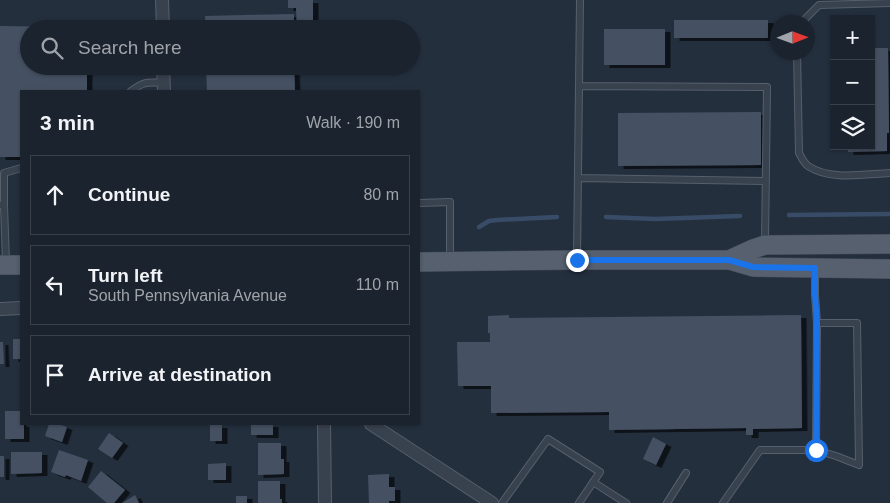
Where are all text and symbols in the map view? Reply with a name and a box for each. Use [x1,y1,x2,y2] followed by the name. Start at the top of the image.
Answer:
[770,15,815,60] north arrow
[830,15,875,150] map controls
[830,15,875,60] button: +
[20,20,420,75] search box
[38,34,66,62] icon: search
[78,37,182,58] text: Search here
[830,60,875,105] button: −
[830,105,875,150] button: layers
[40,111,95,134] text: 3 min
[306,114,400,131] text: Walk · 190 m
[41,181,69,209] icon: ahead
[88,184,170,205] text: Continue
[363,186,399,203] text: 80 m
[566,249,589,272] route end
[88,265,163,286] text: Turn left
[41,271,69,299] icon: left
[356,276,399,293] text: 110 m
[88,287,287,304] text: South Pennsylvania Avenue
[41,361,69,389] icon: arrive
[88,364,272,385] text: Arrive at destination
[805,439,828,462] route start

